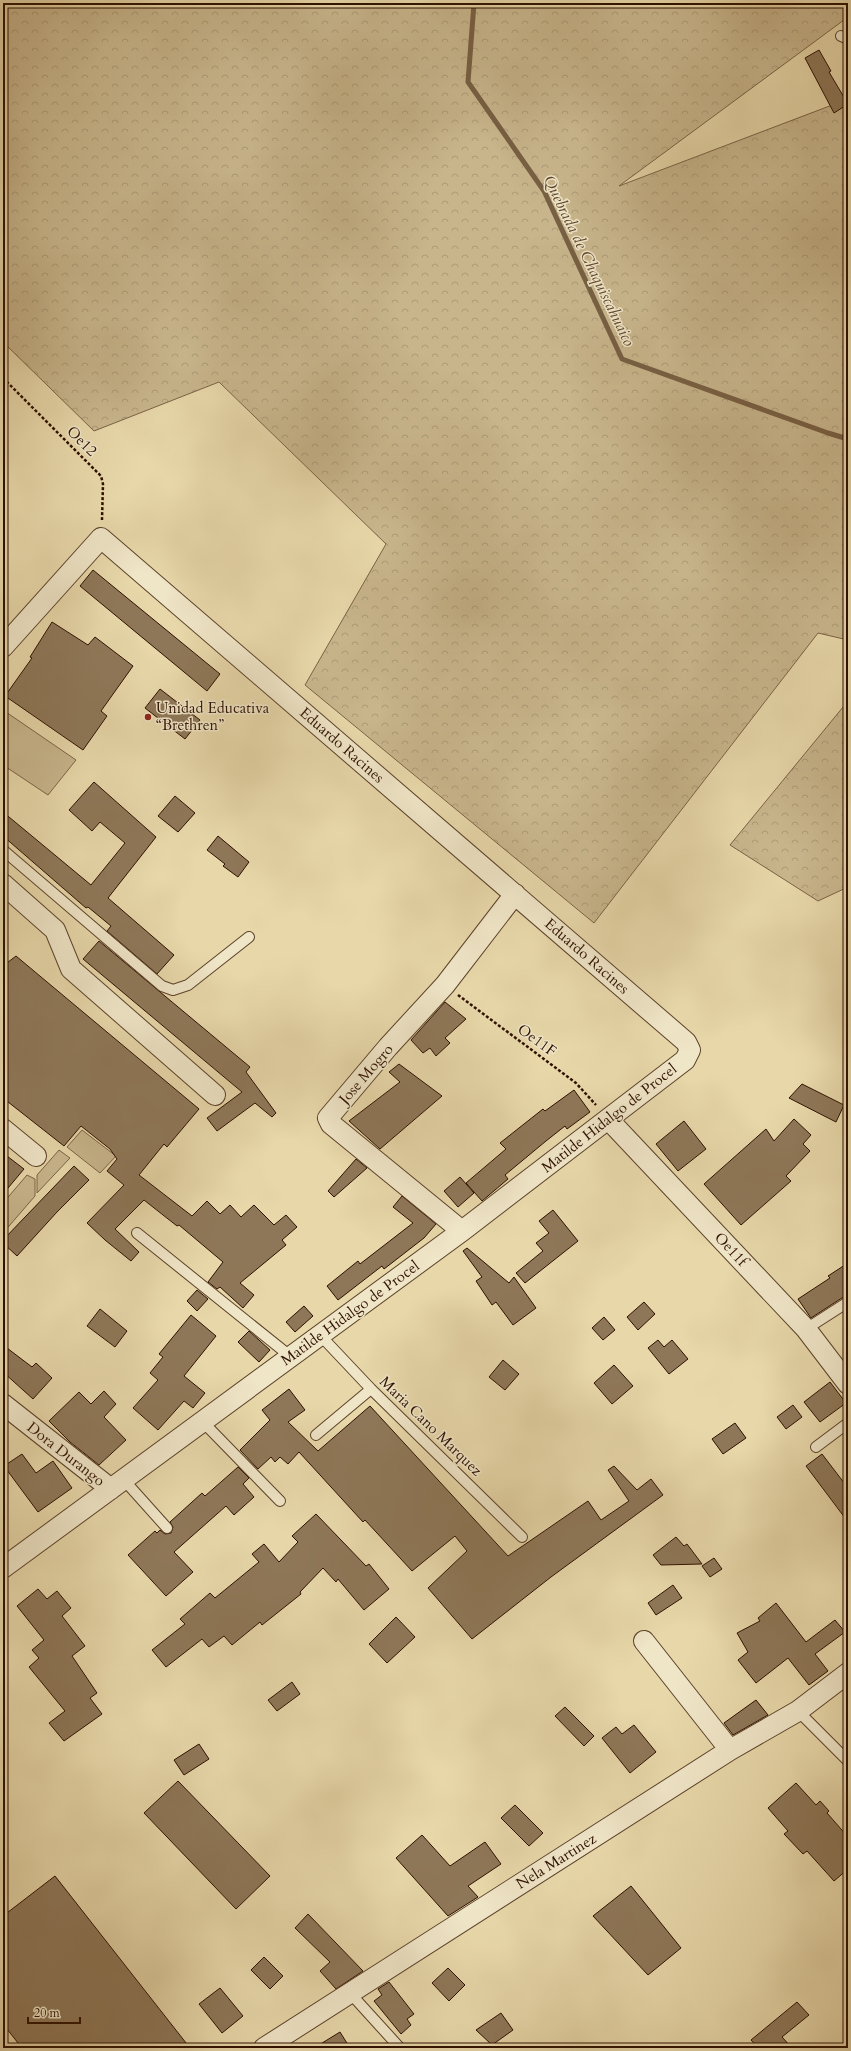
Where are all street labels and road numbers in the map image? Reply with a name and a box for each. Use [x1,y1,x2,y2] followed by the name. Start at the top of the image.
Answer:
[62,421,102,461] street label: Oe12
[295,703,389,787] street label: Eduardo Racines
[540,914,634,998] street label: Eduardo Racines
[513,1019,561,1061] street label: Oe11F
[333,1040,398,1110] street label: Jose Mogro
[537,1059,681,1177] street label: Matilde Hidalgo de Procel
[710,1228,754,1272] street label: Oe11f
[277,1256,423,1370] street label: Matilde Hidalgo de Procel
[375,1372,487,1480] street label: Maria Cano Marquez
[23,1417,109,1491] street label: Dora Durango
[512,1828,600,1894] street label: Nela Martinez

